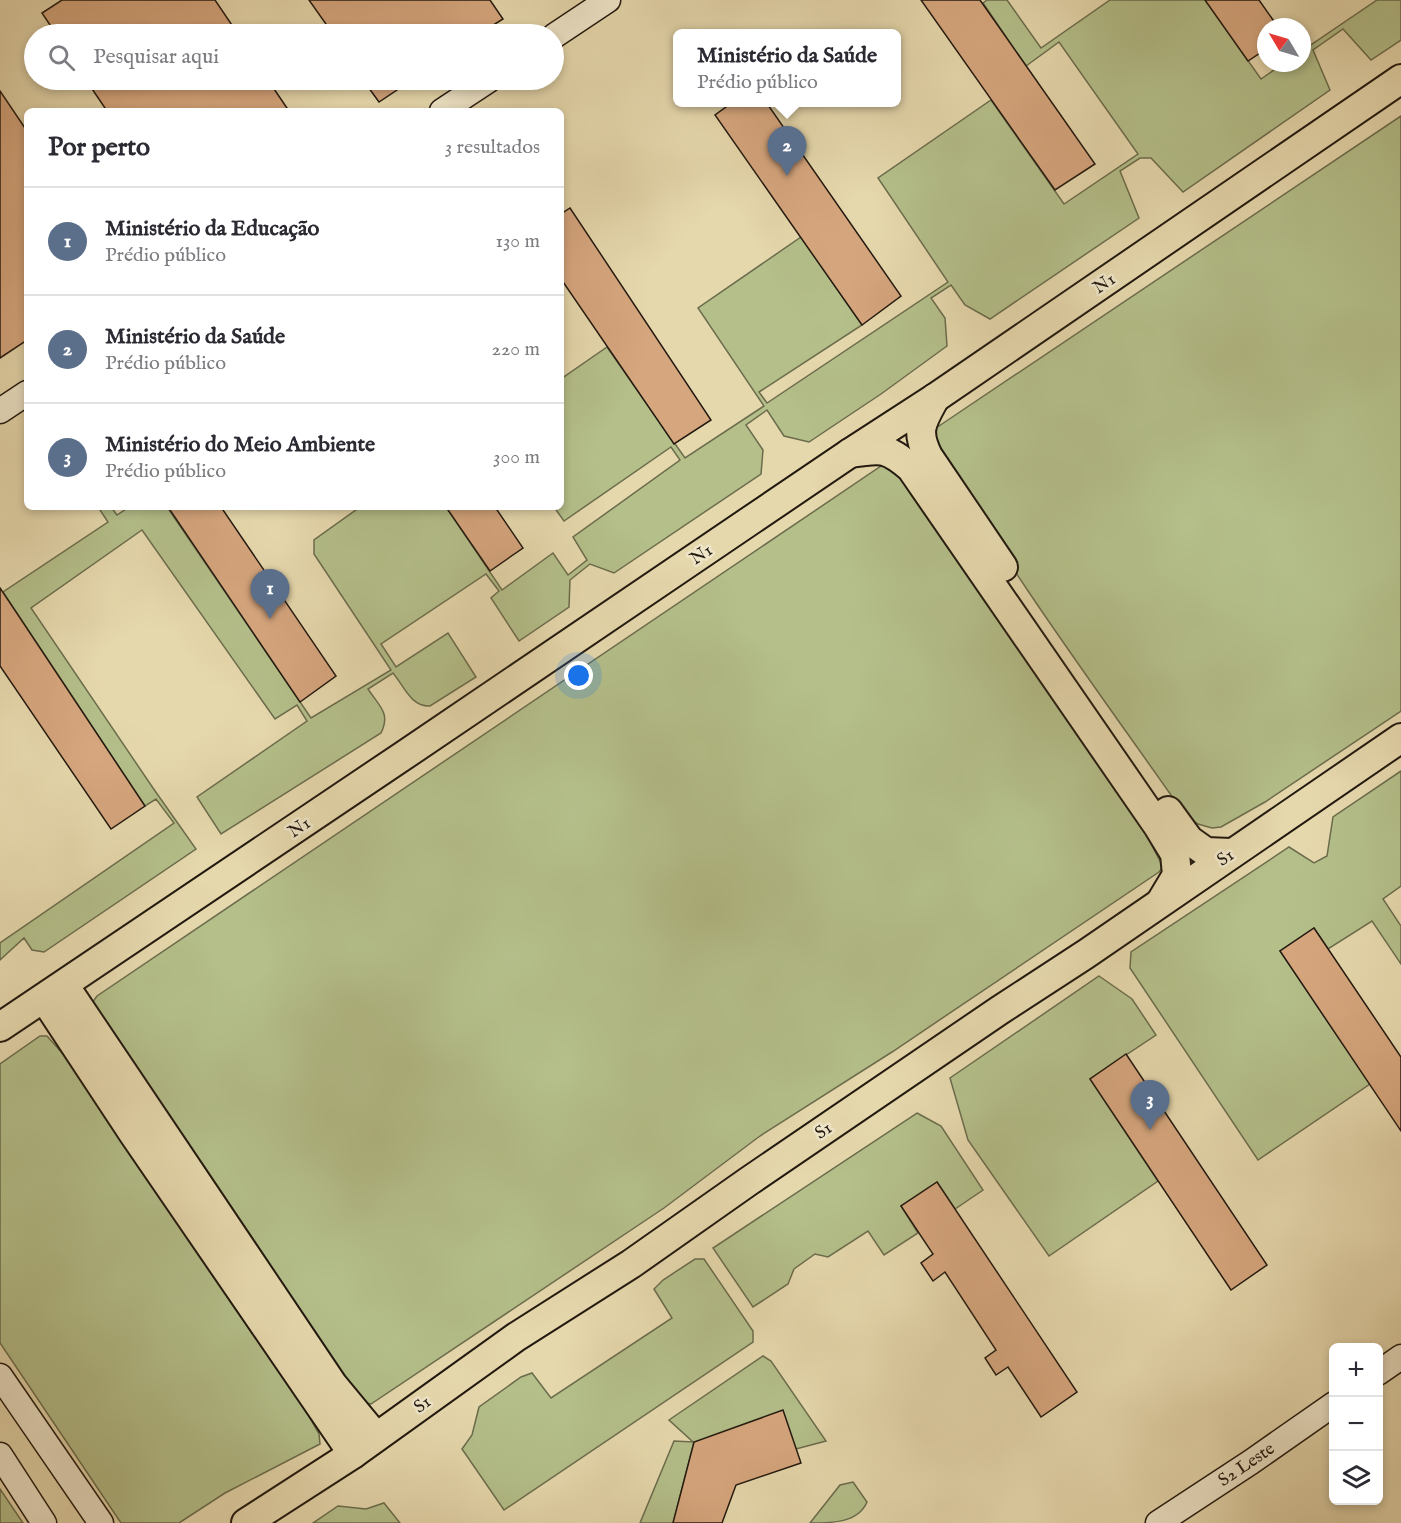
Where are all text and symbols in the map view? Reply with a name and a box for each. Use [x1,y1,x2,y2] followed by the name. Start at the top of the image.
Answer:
[1257,18,1311,72] north arrow
[24,24,564,90] search box
[673,29,901,107] popup
[45,41,78,74] icon: search
[697,42,877,70] text: Ministério da Saúde
[93,43,219,71] text: Pesquisar aqui
[697,70,818,95] text: Prédio público
[768,126,806,176] pin: 2
[48,131,150,164] text: Por perto
[445,135,540,160] text: 3 resultados
[105,215,319,243] text: Ministério da Educação
[64,229,71,254] text: 1
[495,229,540,254] text: 130 m
[105,243,226,268] text: Prédio público
[1089,268,1121,300] street label: N1
[105,323,285,351] text: Ministério da Saúde
[63,337,72,362] text: 2
[492,337,540,362] text: 220 m
[105,351,226,376] text: Prédio público
[105,431,375,459] text: Ministério do Meio Ambiente
[64,445,71,470] text: 3
[493,445,540,470] text: 300 m
[105,459,226,484] text: Prédio público
[686,539,718,571] street label: N1
[250,570,290,619] pin: 1
[564,661,593,690] your location
[284,812,316,844] street label: N1
[1213,844,1239,872] street label: S1
[1130,1080,1170,1130] pin: 3
[811,1117,837,1145] street label: S1
[1329,1343,1383,1505] map controls
[1329,1343,1383,1397] button: +
[410,1391,436,1419] street label: S1
[1329,1397,1383,1451] button: −
[1214,1438,1280,1493] street label: S2 Leste
[1329,1451,1383,1505] button: layers

